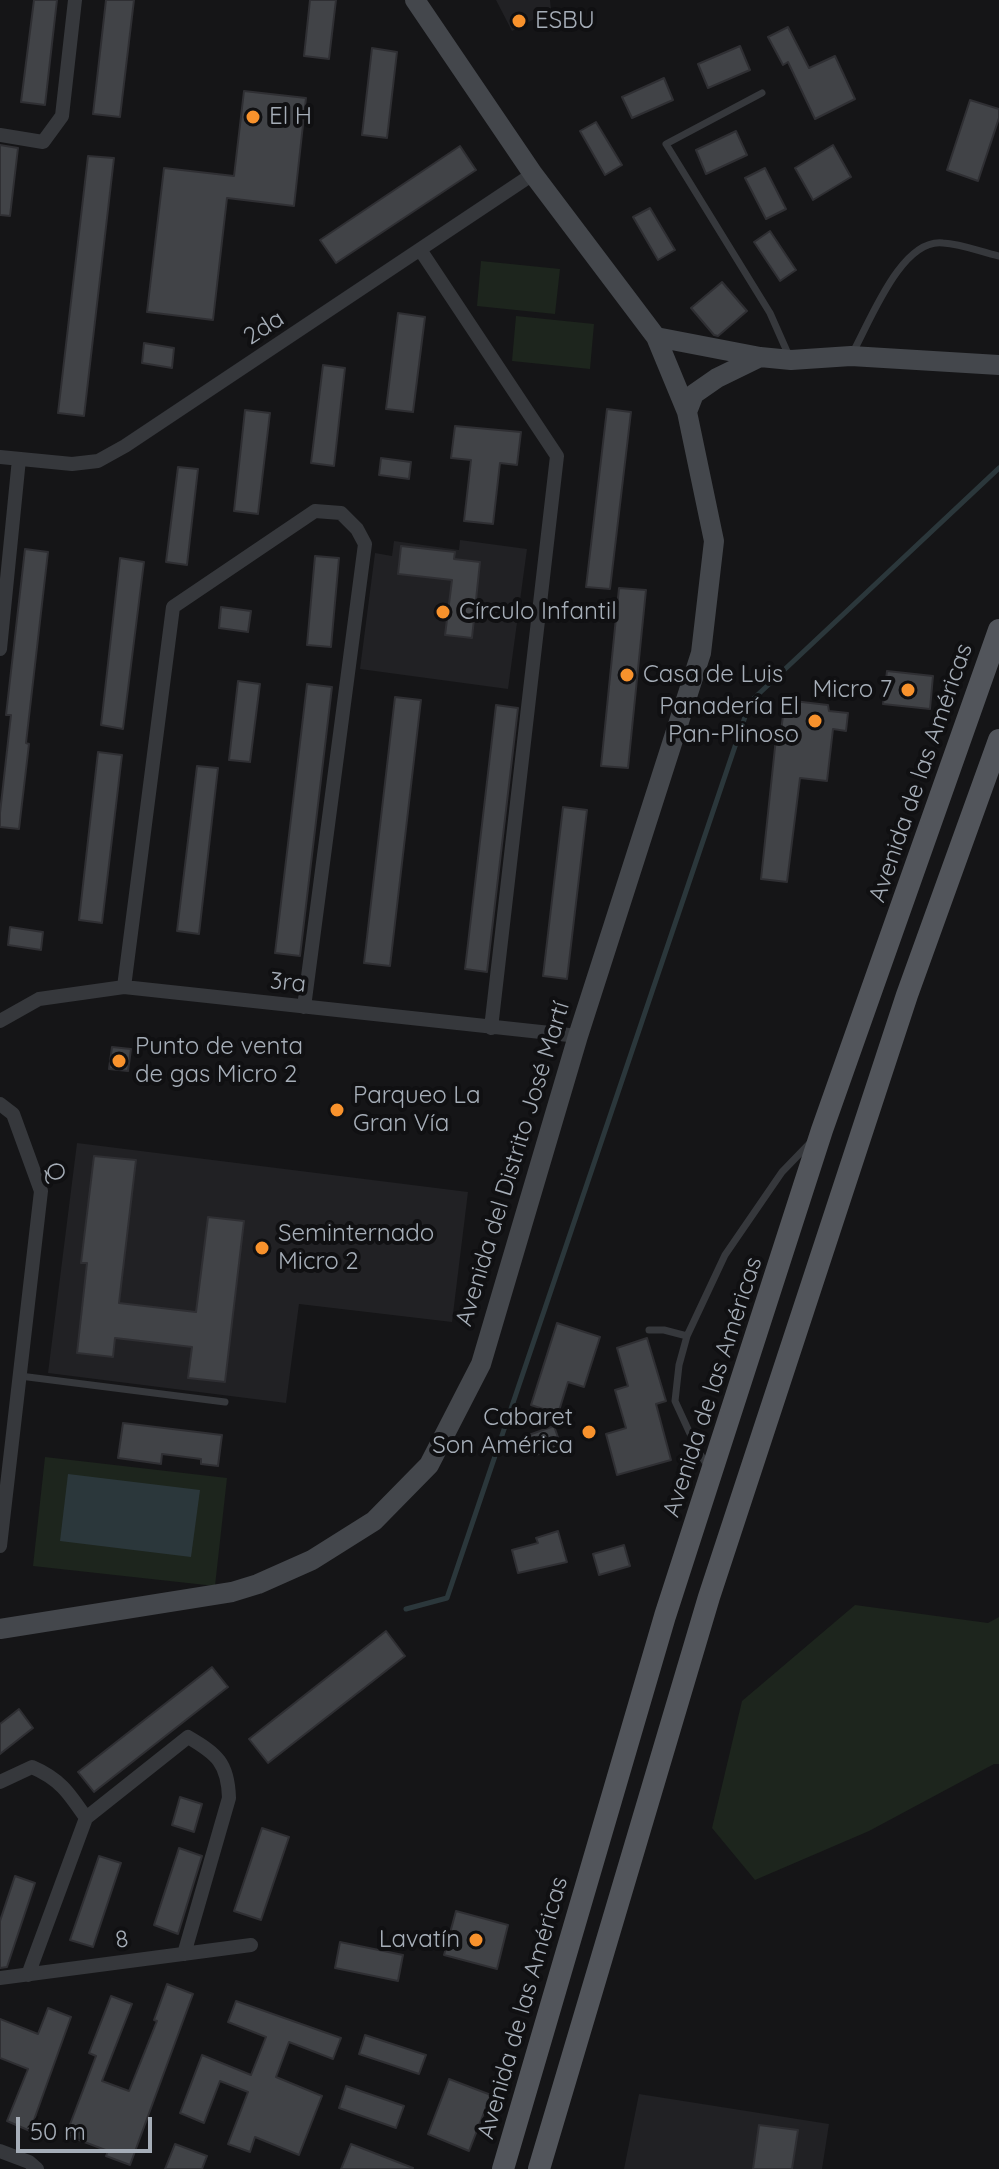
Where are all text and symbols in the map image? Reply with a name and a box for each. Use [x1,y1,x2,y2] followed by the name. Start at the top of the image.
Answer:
[535,7,595,35] place label: ESBU
[510,12,528,30] marker: ESBU
[269,103,312,131] place label: El H
[244,108,262,126] marker: El H
[238,304,290,352] street label: 2da
[459,598,617,626] place label: Círculo Infantil
[434,603,452,621] marker: Círculo Infantil
[863,640,979,906] street label: Avenida de las Américas
[643,661,783,689] place label: Casa de Luis
[618,666,636,684] marker: Casa de Luis
[813,676,892,704] place label: Micro 7
[899,681,917,699] marker: Micro 7
[659,693,799,749] place label: Panadería El Pan-Plinoso
[806,712,824,730] marker: Panadería El Pan-Plinoso
[269,967,307,999] street label: 3ra
[450,998,576,1330] street label: Avenida del Distrito José Martí
[135,1033,303,1089] place label: Punto de venta de gas Micro 2
[110,1052,128,1070] marker: Punto de venta de gas Micro 2
[353,1082,481,1138] place label: Parqueo La Gran Vía
[328,1101,346,1119] marker: Parqueo La Gran Vía
[39,1159,71,1185] street label: Q
[278,1220,434,1276] place label: Seminternado Micro 2
[253,1239,271,1257] marker: Seminternado Micro 2
[657,1253,769,1521] street label: Avenida de las Américas
[432,1404,573,1460] place label: Cabaret Son América
[580,1423,598,1441] marker: Cabaret Son América
[472,1873,574,2143] street label: Avenida de las Américas
[114,1925,130,1955] street label: 8
[379,1926,460,1954] place label: Lavatín
[467,1931,485,1949] marker: Lavatín
[20,2101,156,2151] scale bar
[30,2116,86,2146] text: 50 m

